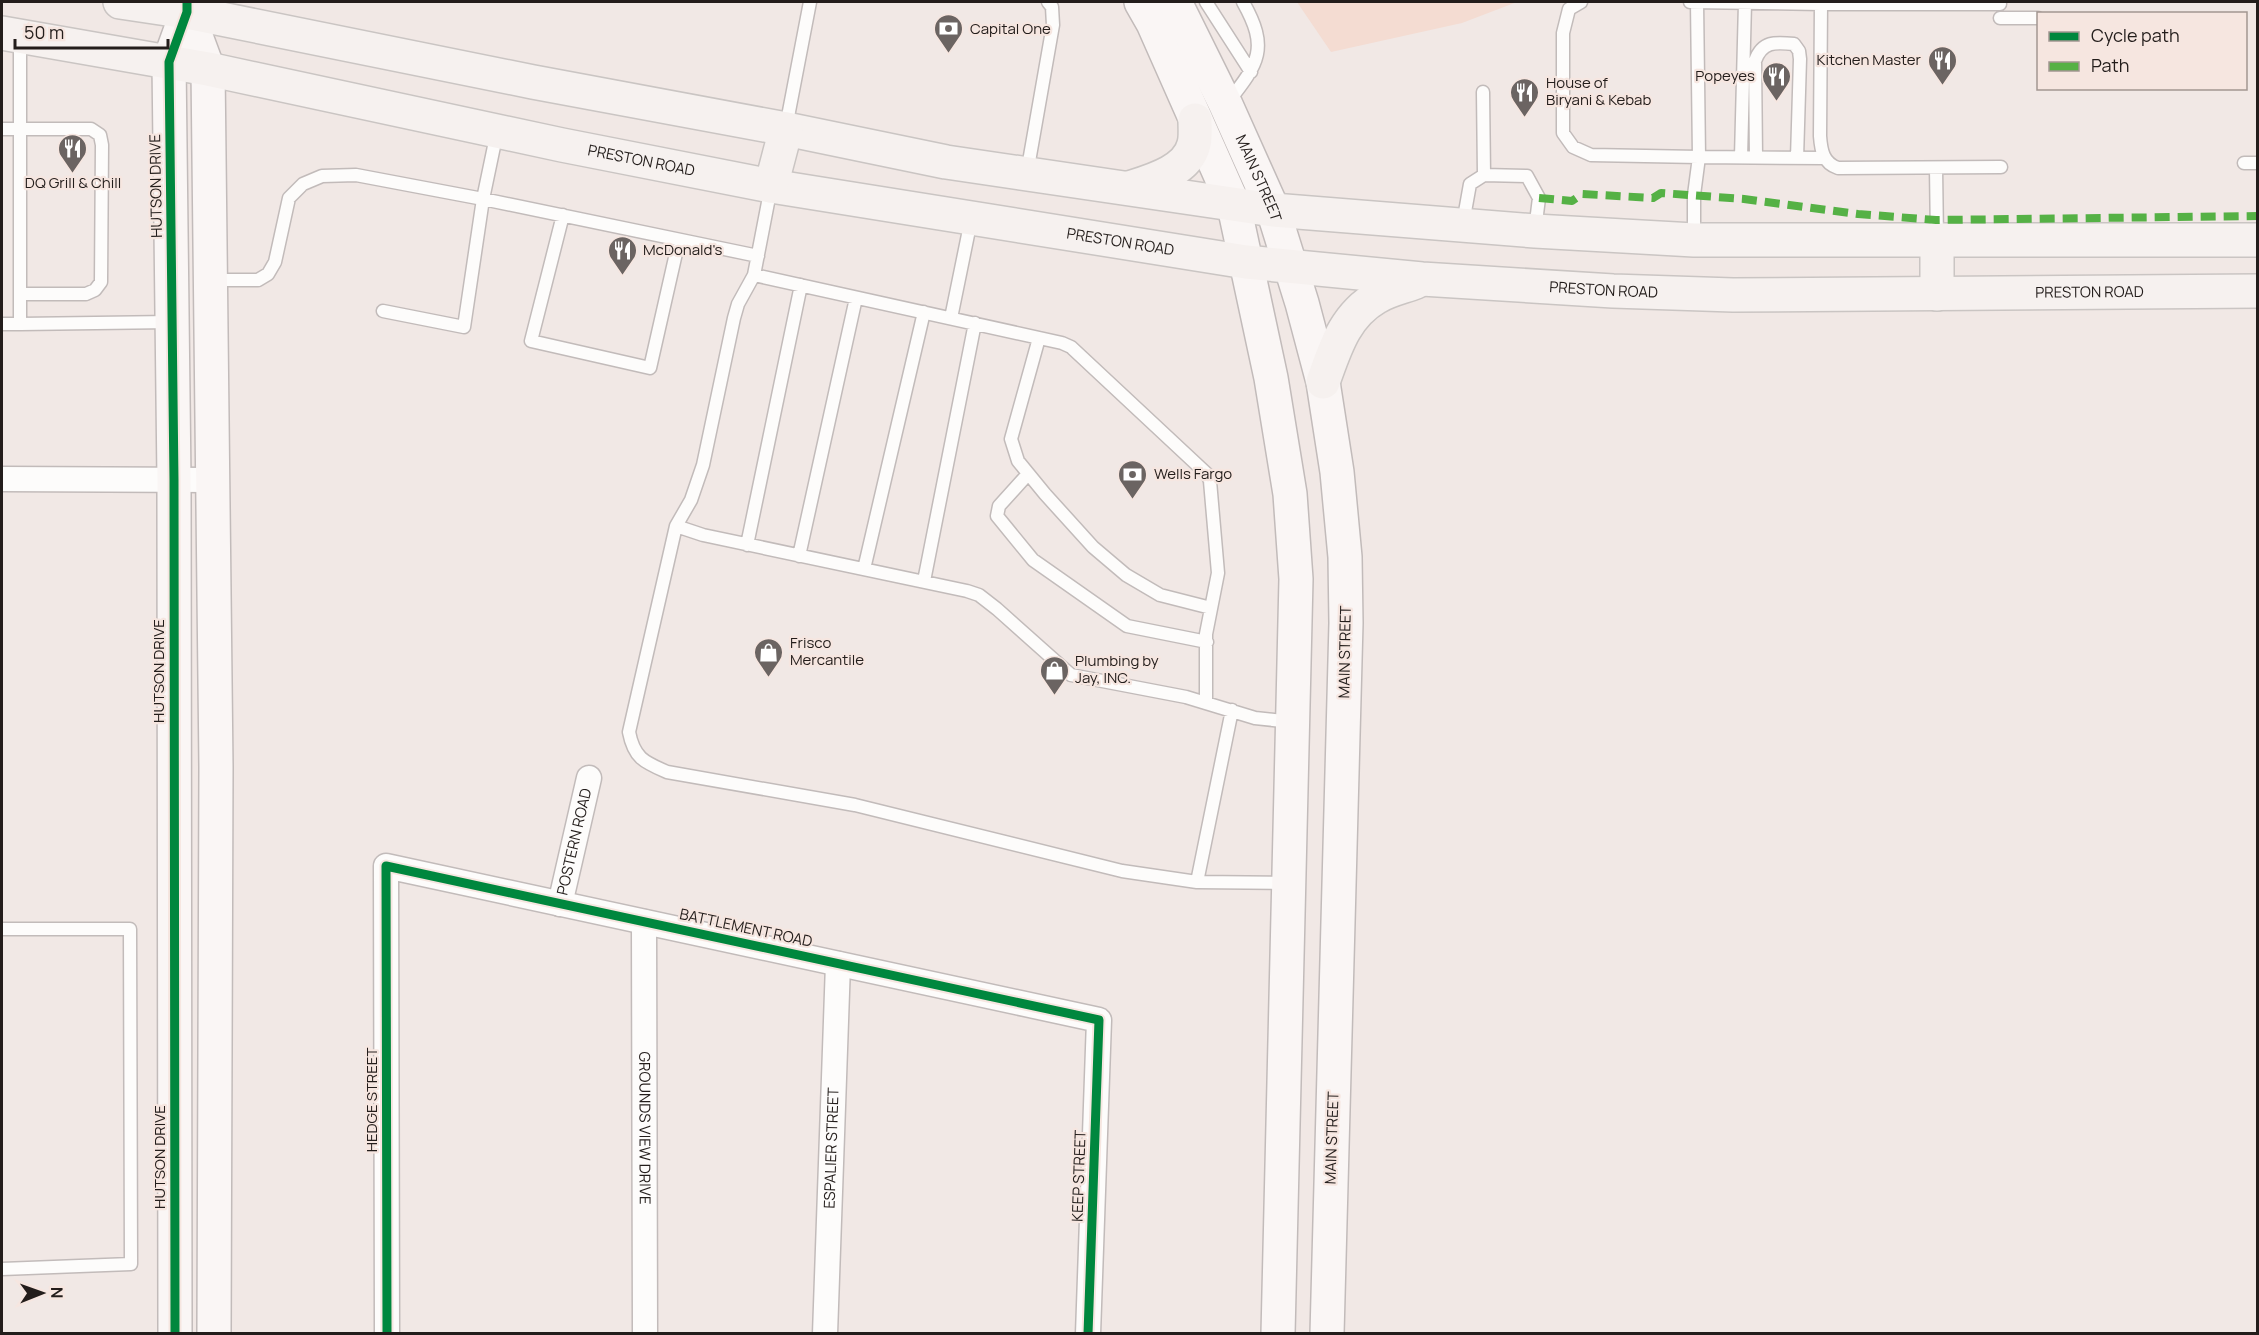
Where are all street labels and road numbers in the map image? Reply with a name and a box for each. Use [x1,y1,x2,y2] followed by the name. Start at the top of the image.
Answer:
[1231,131,1287,224] street label: MAIN STREET
[144,134,167,238] street label: HUTSON DRIVE
[586,139,697,181] street label: PRESTON ROAD
[1065,222,1176,260] street label: PRESTON ROAD
[1549,276,1658,302] street label: PRESTON ROAD
[2035,281,2144,303] street label: PRESTON ROAD
[1333,605,1356,698] street label: MAIN STREET
[148,619,169,723] street label: HUTSON DRIVE
[551,786,596,897] street label: POSTERN ROAD
[678,903,814,952] street label: BATTLEMENT ROAD
[361,1048,382,1152] street label: HEDGE STREET
[634,1052,656,1204] street label: GROUNDS VIEW DRIVE
[818,1087,844,1209] street label: ESPALIER STREET
[1319,1091,1344,1185] street label: MAIN STREET
[149,1105,170,1209] street label: HUTSON DRIVE
[1066,1130,1091,1222] street label: KEEP STREET

